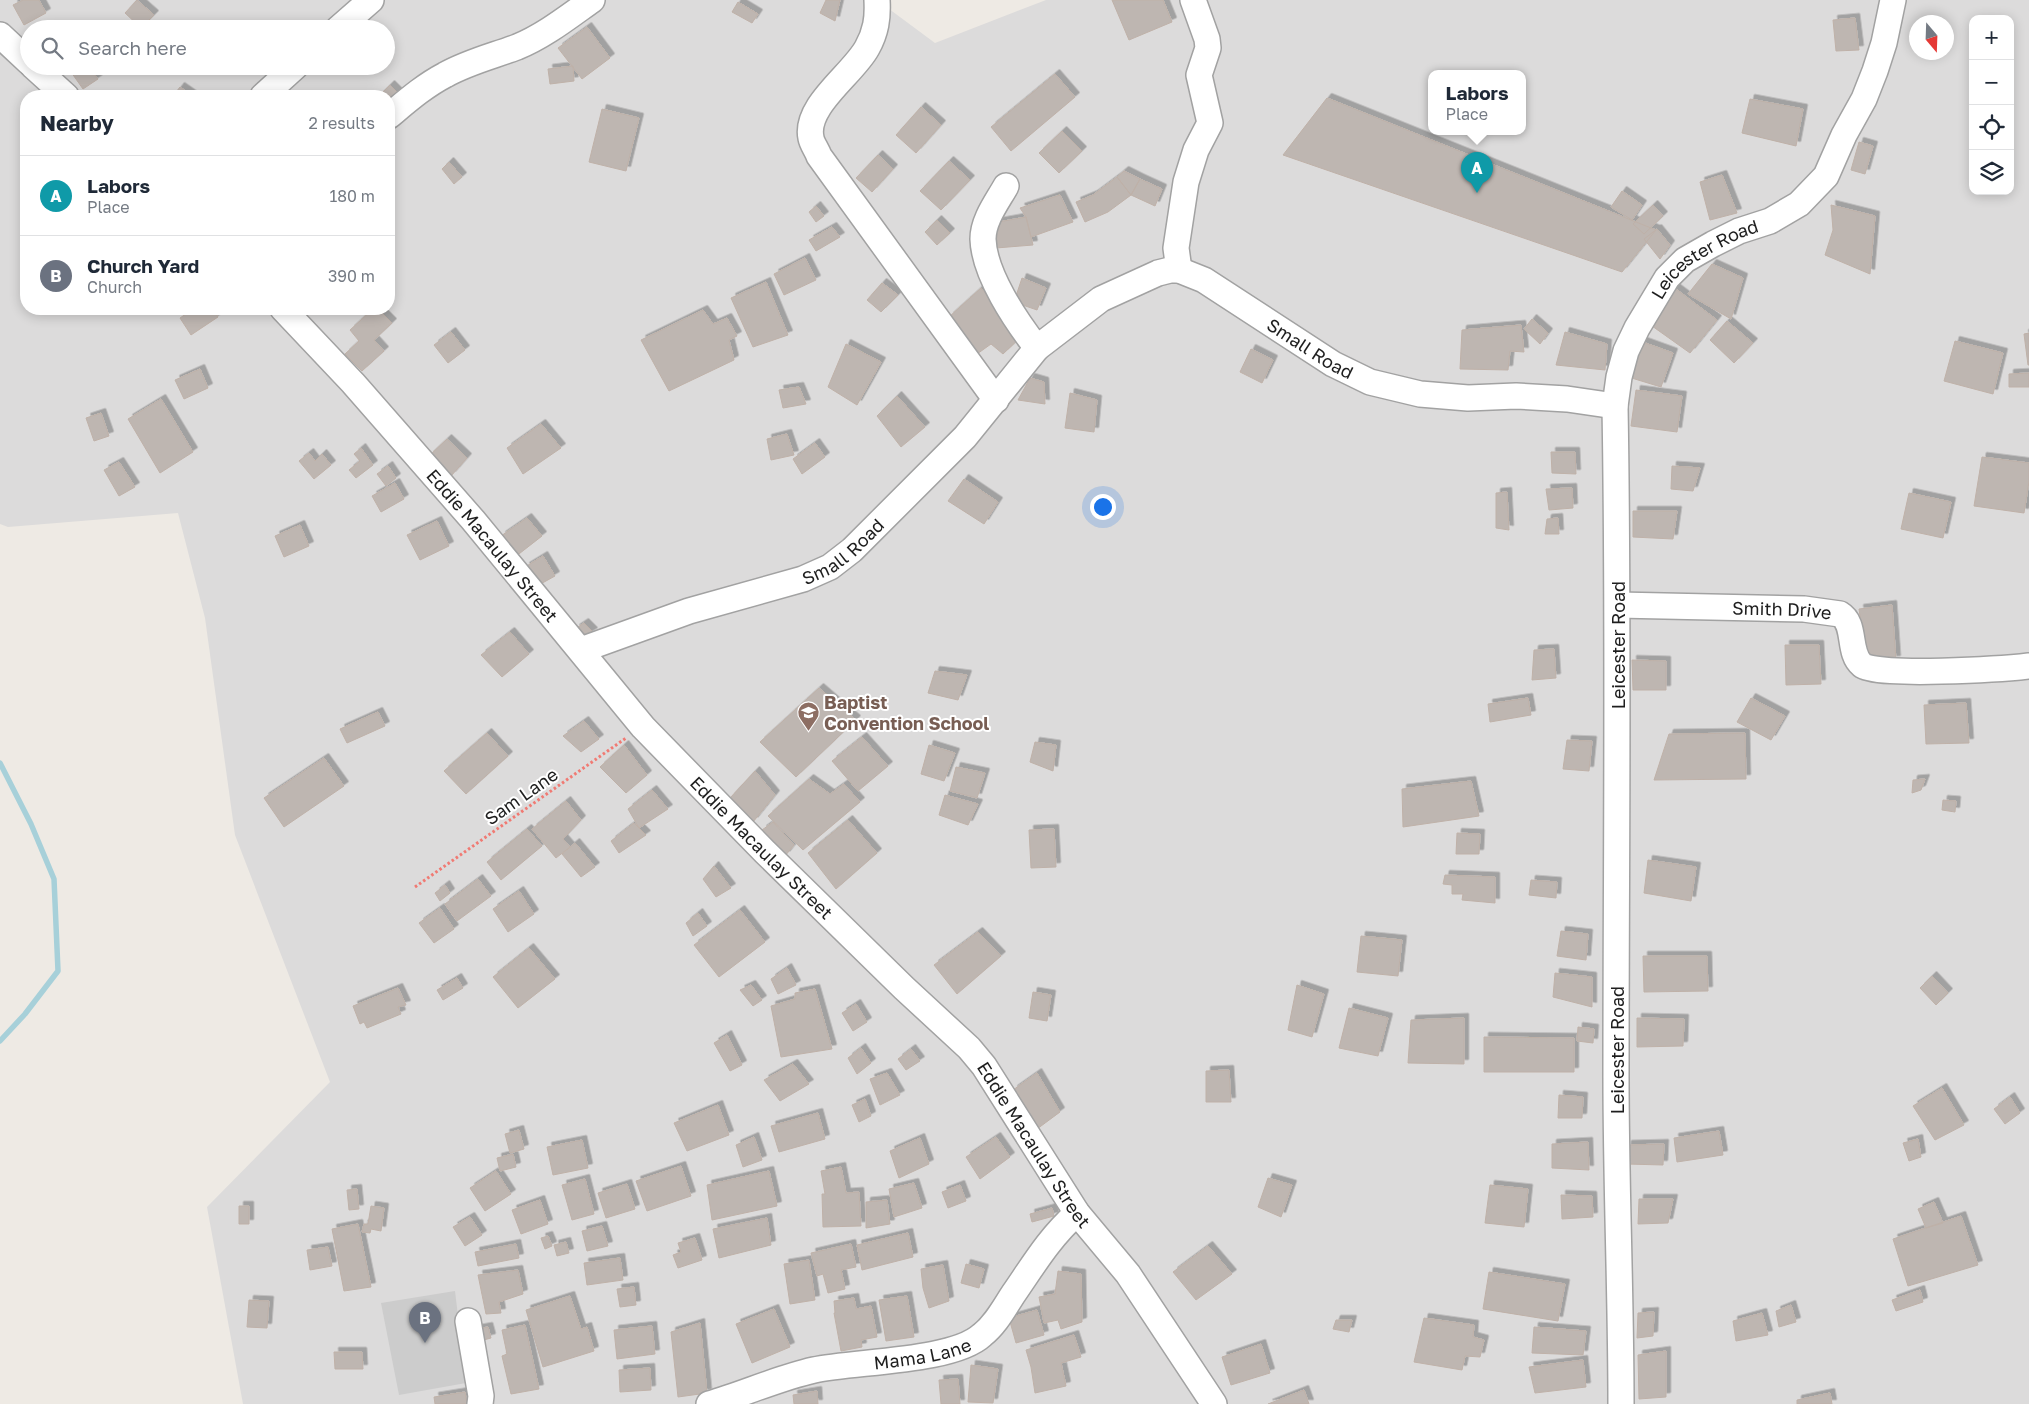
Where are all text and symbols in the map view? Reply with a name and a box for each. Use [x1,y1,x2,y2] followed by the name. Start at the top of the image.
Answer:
[1909,15,1954,60] north arrow
[1969,15,2014,195] map controls
[1969,15,2014,60] button: +
[20,20,395,75] search box
[38,34,66,62] icon: search
[78,36,187,59] text: Search here
[1969,60,2014,105] button: −
[1428,70,1526,135] popup
[1445,81,1509,104] text: Labors
[1445,104,1488,124] text: Place
[1969,105,2014,150] button: locate
[40,110,114,136] text: Nearby
[309,113,375,133] text: 2 results
[1969,150,2014,195] button: layers
[1461,152,1493,193] pin: A
[87,174,150,197] text: Labors
[50,186,62,206] text: A
[329,186,375,206] text: 180 m
[87,197,130,217] text: Place
[1646,215,1761,303] street label: Leicester Road
[87,254,199,277] text: Church Yard
[50,266,62,286] text: B
[328,266,375,286] text: 390 m
[87,277,142,297] text: Church
[1263,313,1357,383] street label: Small Road
[422,464,563,626] street label: Eddie Macaulay Street
[1090,494,1116,520] your location
[798,514,888,589] street label: Small Road
[1607,581,1629,709] street label: Leicester Road
[1732,596,1833,624] street label: Smith Drive
[824,691,989,734] place label: Baptist Convention School
[796,700,820,731] school or university icon: Baptist Convention School
[480,763,562,829] street label: Sam Lane
[686,771,838,923] street label: Eddie Macaulay Street
[1606,986,1628,1114] street label: Leicester Road
[973,1057,1095,1232] street label: Eddie Macaulay Street
[409,1302,441,1343] pin: B
[873,1333,974,1373] street label: Mama Lane

